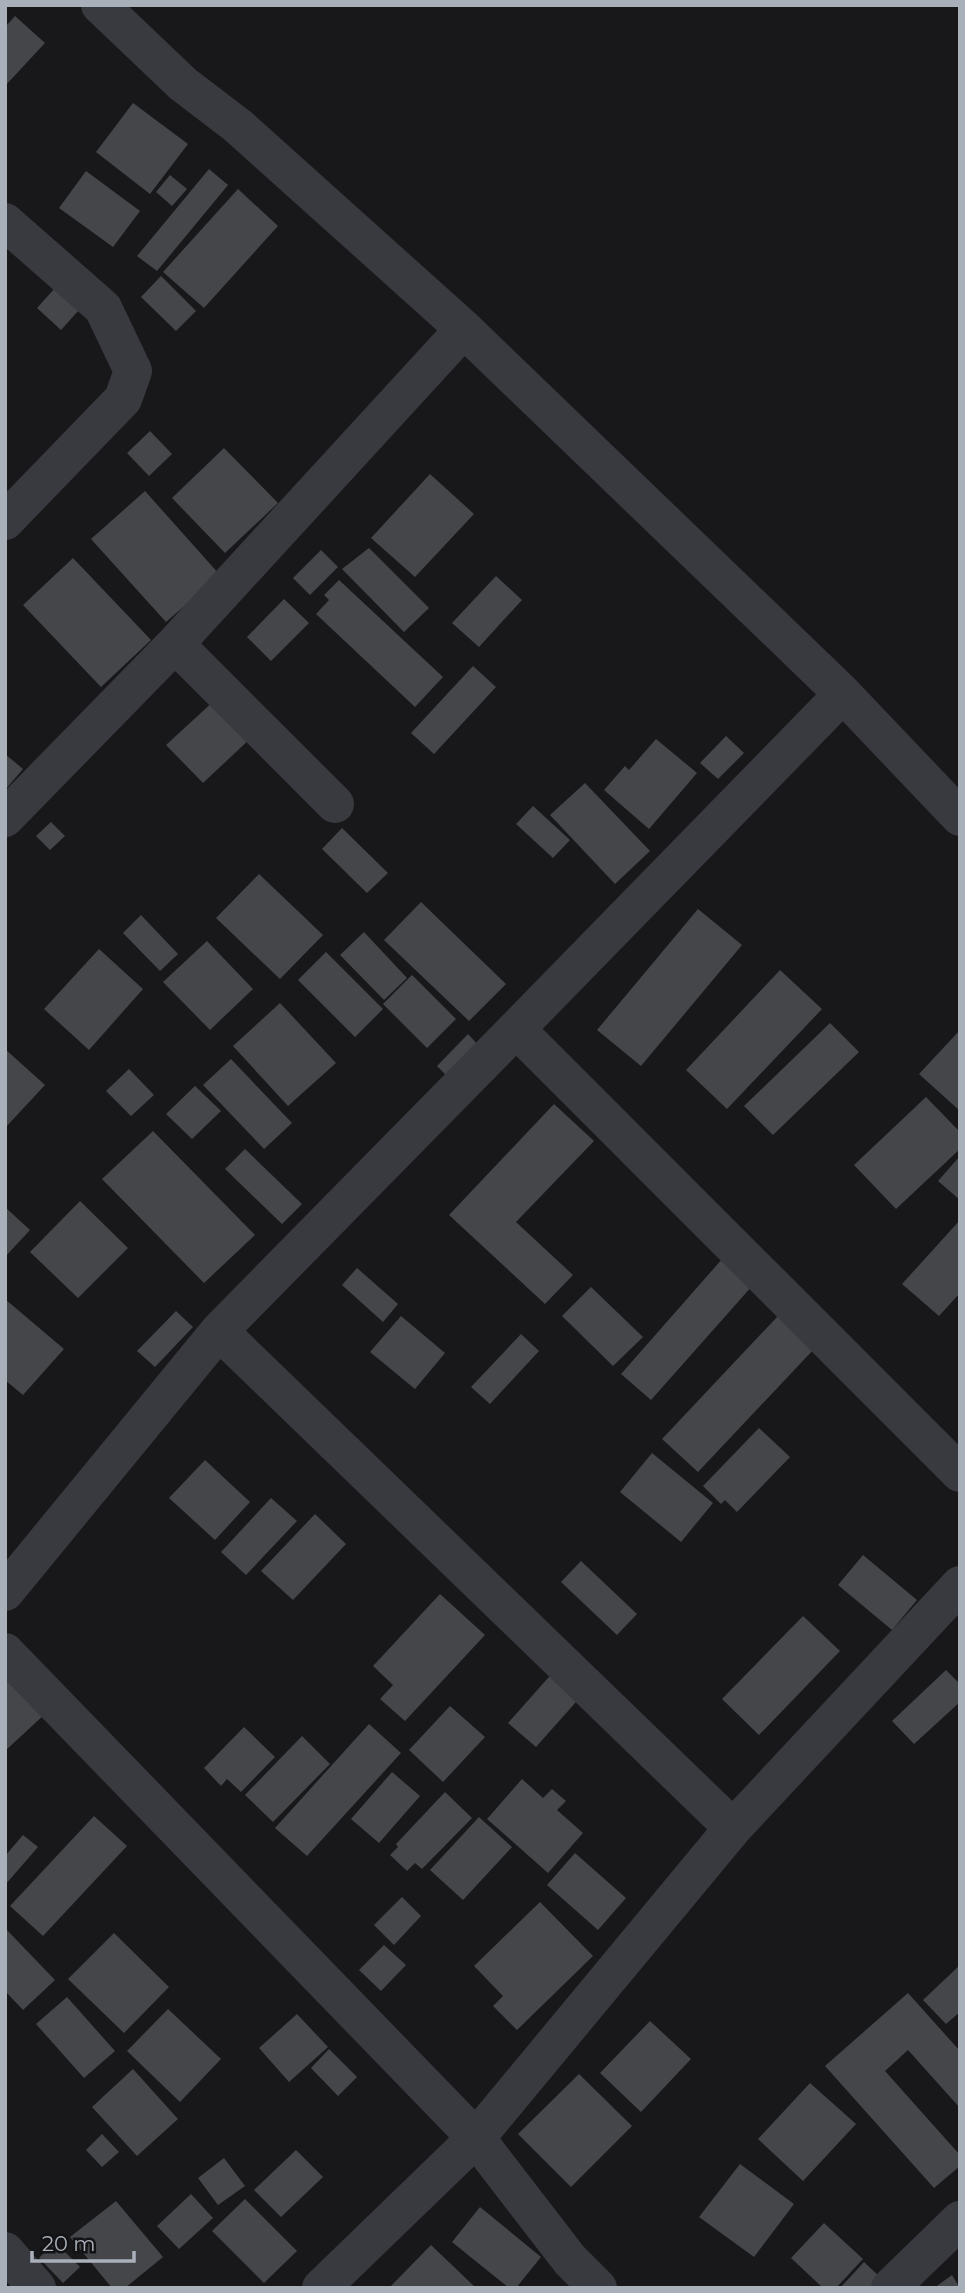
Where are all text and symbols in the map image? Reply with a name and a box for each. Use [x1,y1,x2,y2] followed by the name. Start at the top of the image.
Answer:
[32,2220,133,2264] scale bar
[42,2231,96,2256] text: 20 m

